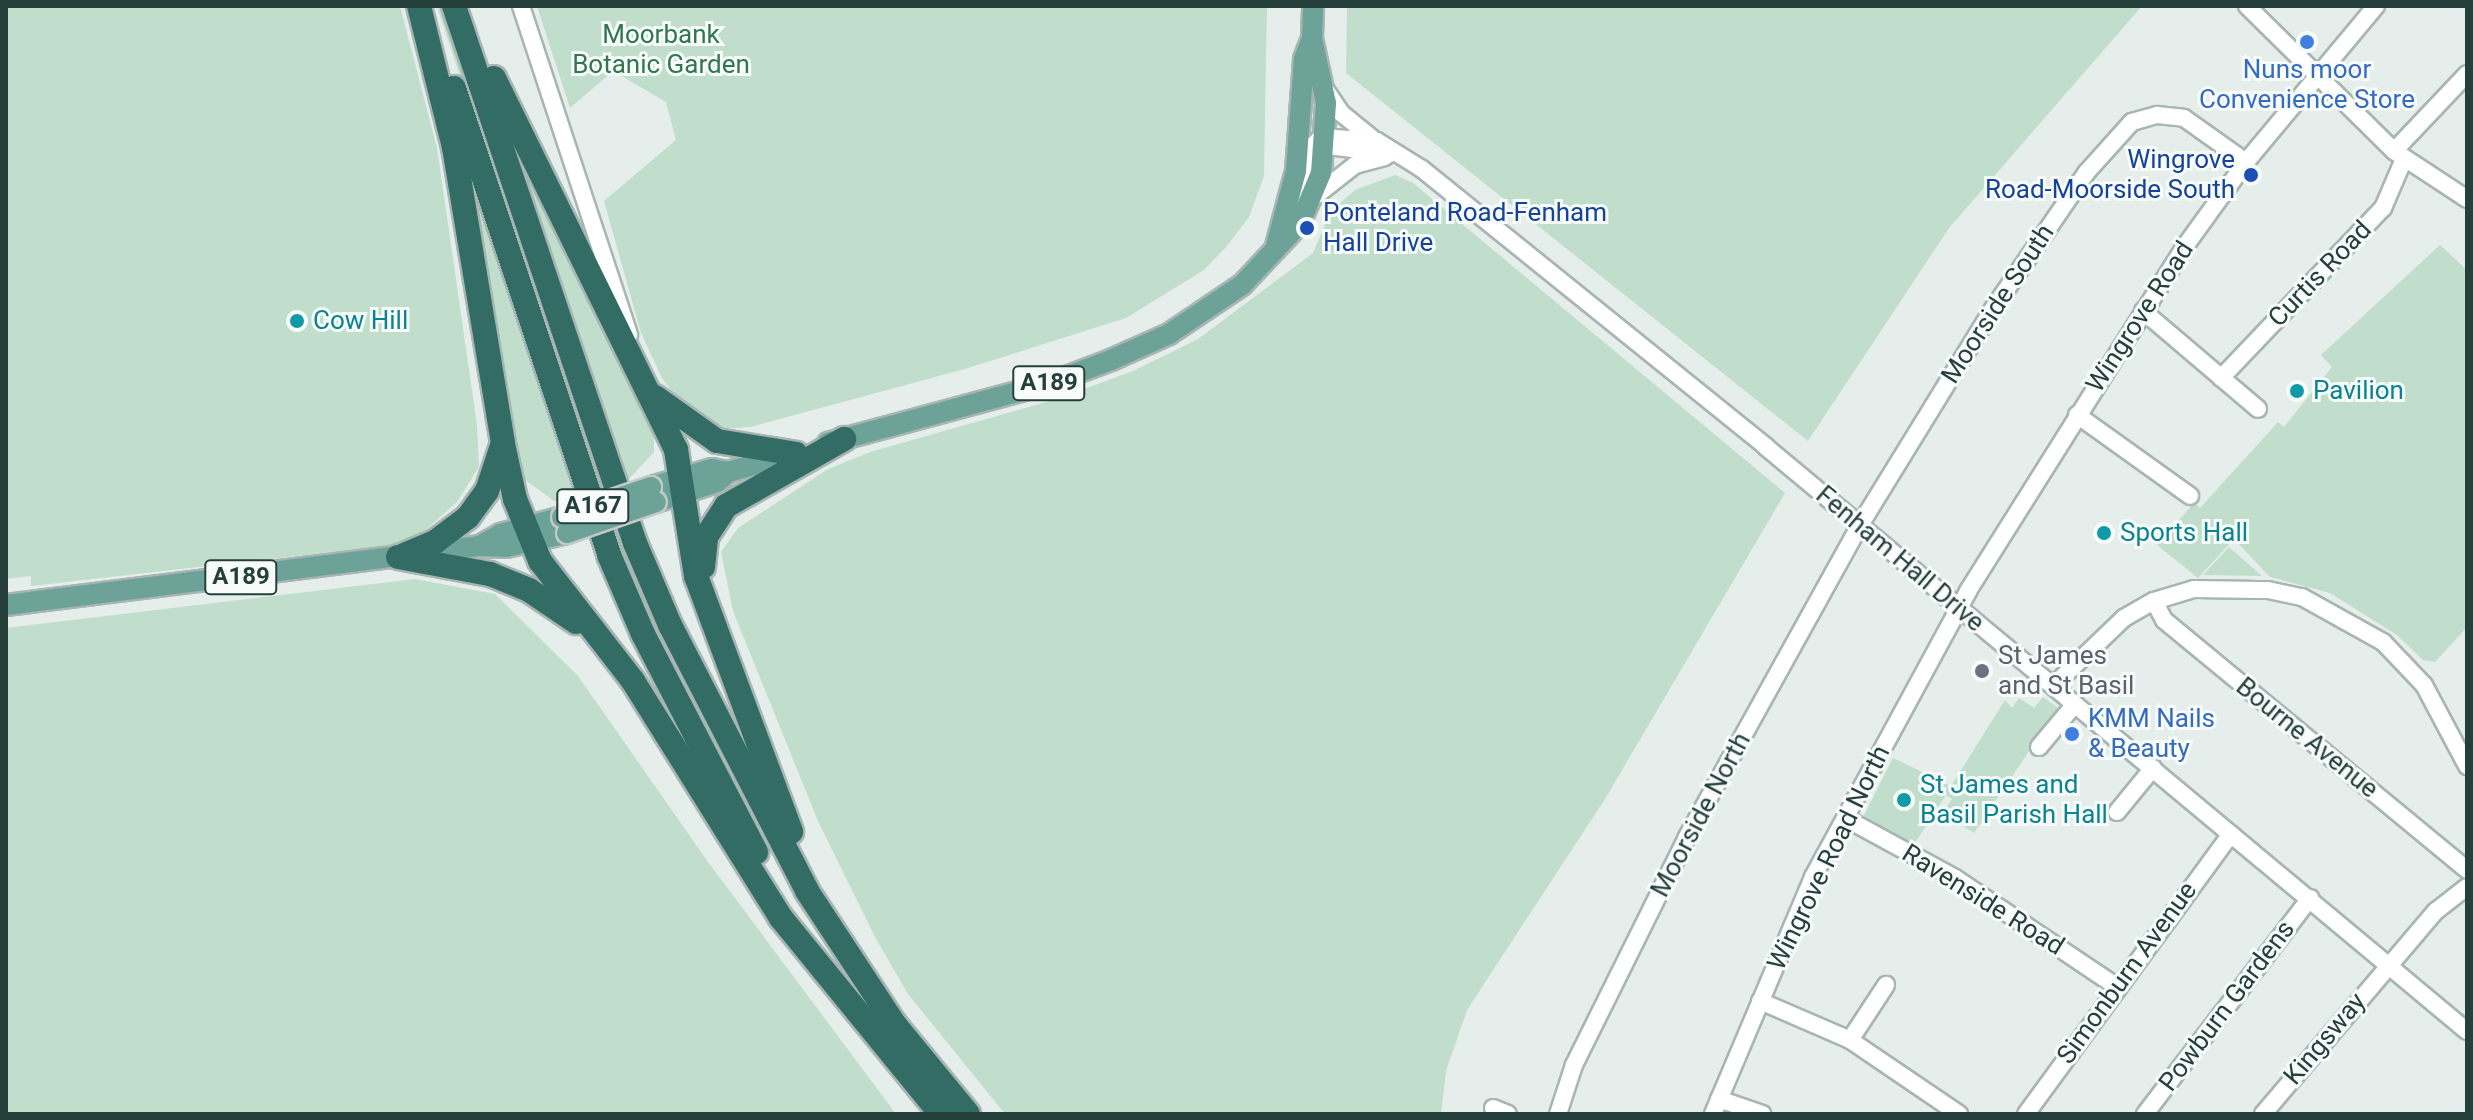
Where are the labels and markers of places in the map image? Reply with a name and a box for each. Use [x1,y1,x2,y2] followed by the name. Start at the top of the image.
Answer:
[2298,33,2316,51] marker: Nuns moor Convenience Store
[2199,54,2415,116] place label: Nuns moor Convenience Store
[1985,144,2235,206] place label: Wingrove Road-Moorside South
[2242,166,2260,184] marker: Wingrove Road-Moorside South
[1323,197,1607,258] place label: Ponteland Road-Fenham Hall Drive
[1298,219,1316,237] marker: Ponteland Road-Fenham Hall Drive
[313,305,408,337] place label: Cow Hill
[288,312,306,330] marker: Cow Hill
[2313,375,2404,407] place label: Pavilion
[2288,382,2306,400] marker: Pavilion
[2120,517,2248,549] place label: Sports Hall
[2095,524,2113,542] marker: Sports Hall
[1998,640,2134,702] place label: St James and St Basil
[1973,662,1991,680] marker: St James and St Basil
[2088,703,2215,764] place label: KMM Nails & Beauty
[2063,725,2081,743] marker: KMM Nails & Beauty
[1920,769,2108,830] place label: St James and Basil Parish Hall
[1895,791,1913,809] marker: St James and Basil Parish Hall

